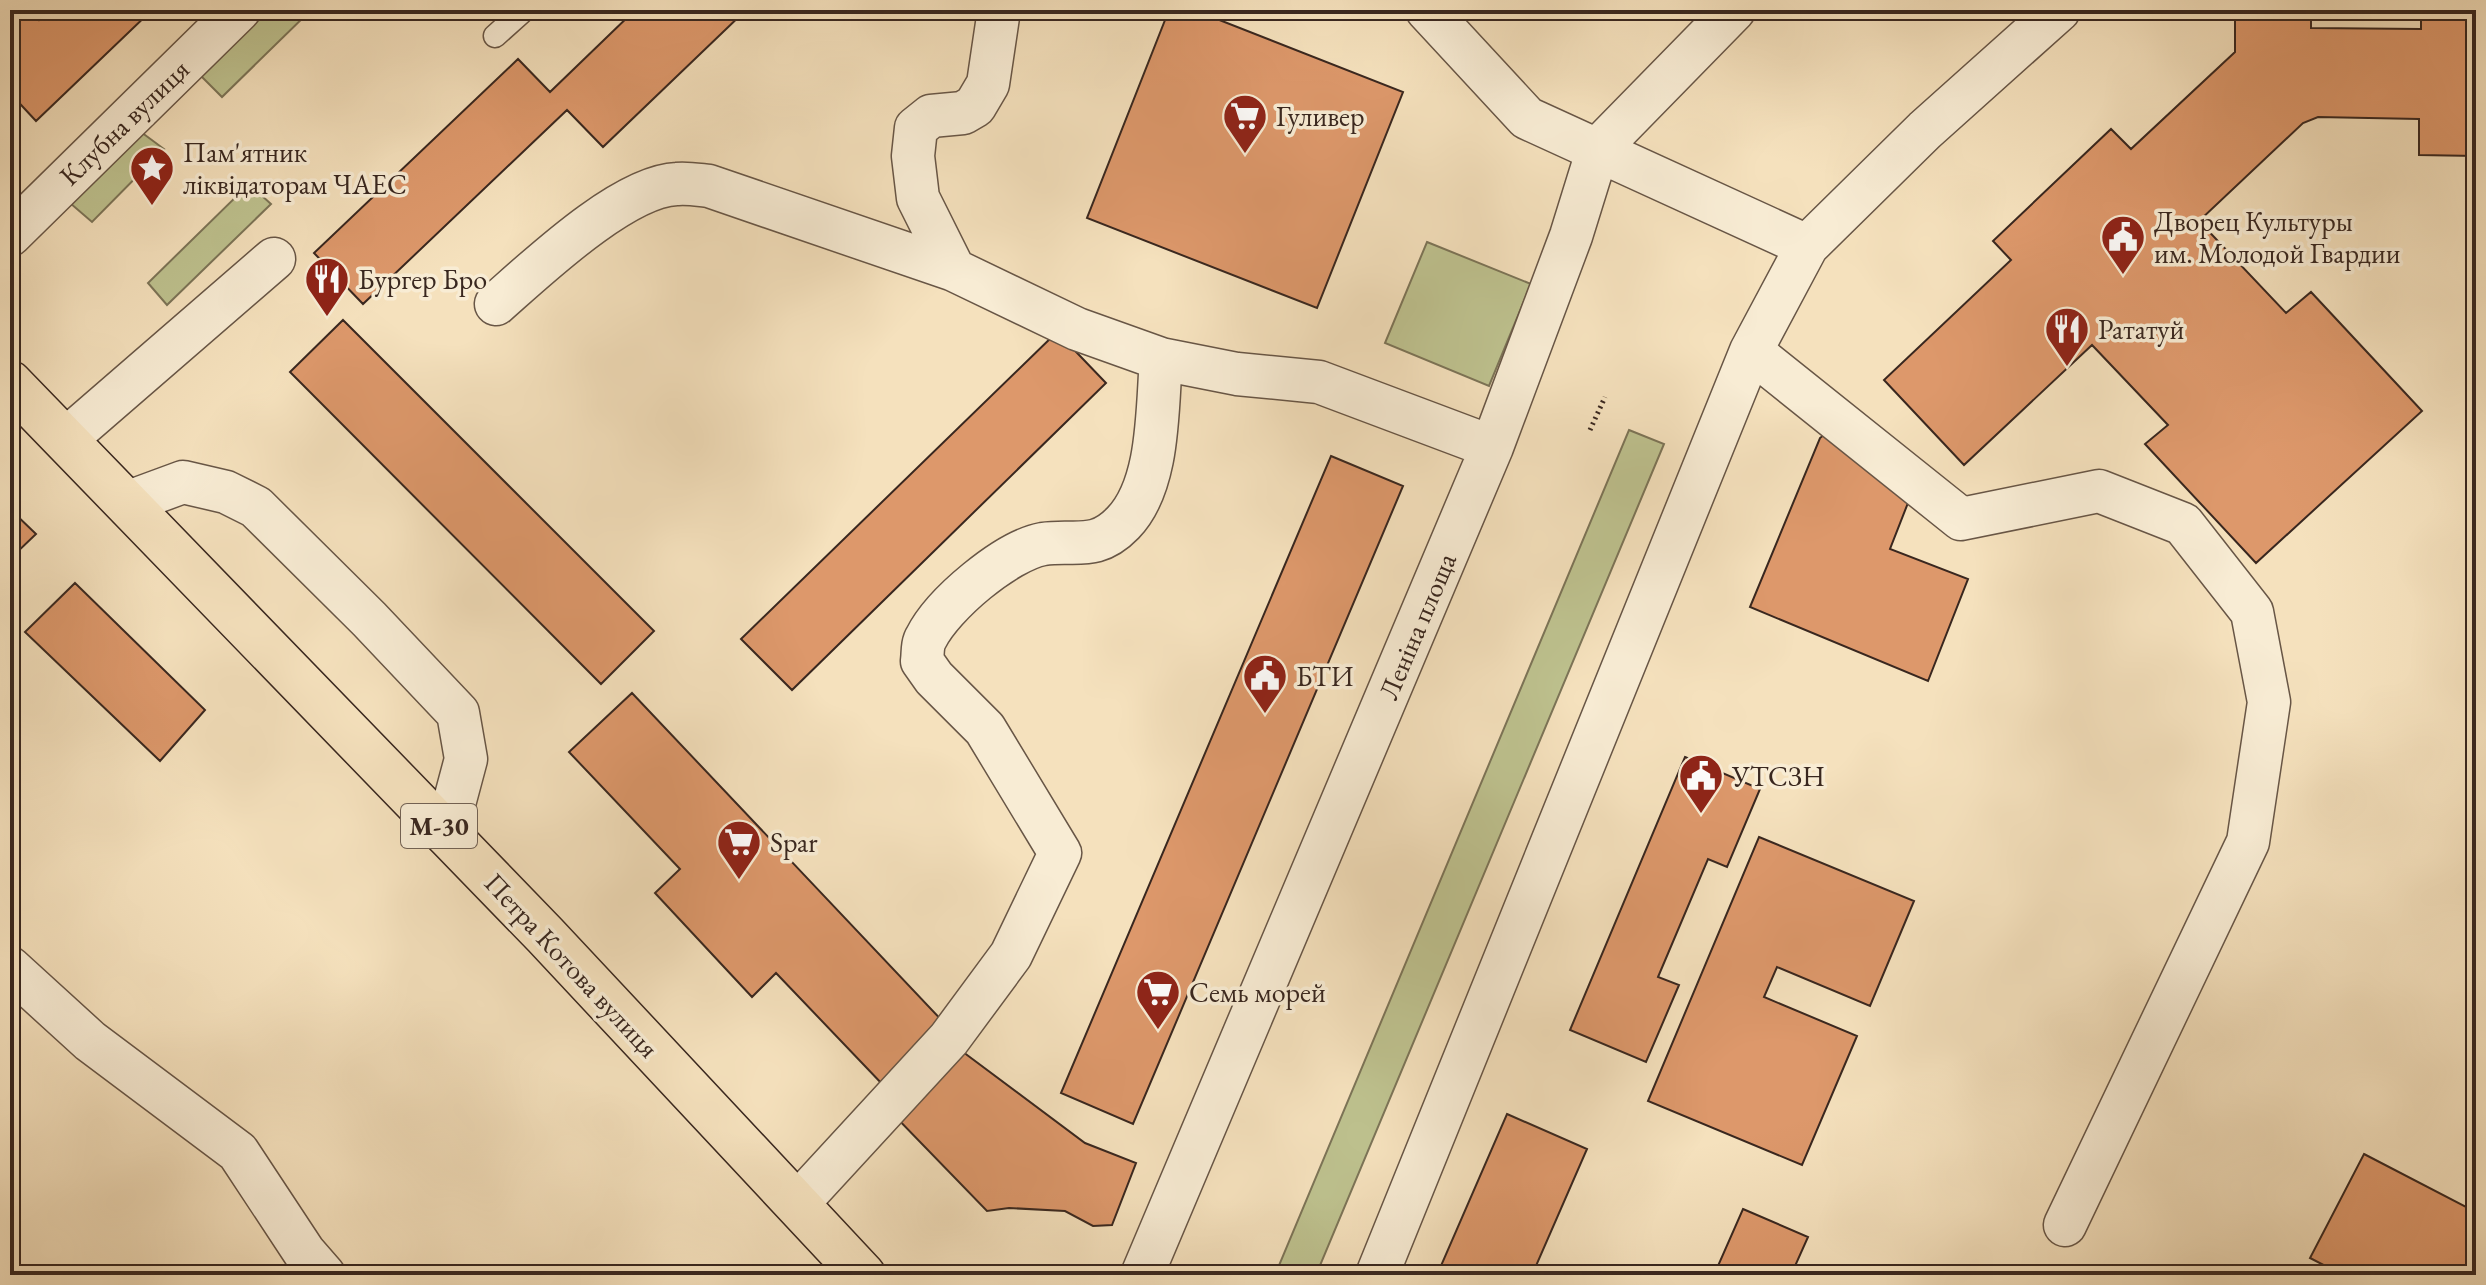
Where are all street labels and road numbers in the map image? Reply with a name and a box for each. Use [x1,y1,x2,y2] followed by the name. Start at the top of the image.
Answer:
[51,51,197,193] street label: Клубна вулиця
[1370,547,1464,705] street label: Леніна площа
[401,804,477,848] road number: М-30
[477,865,667,1065] street label: Петра Котова вулиця

